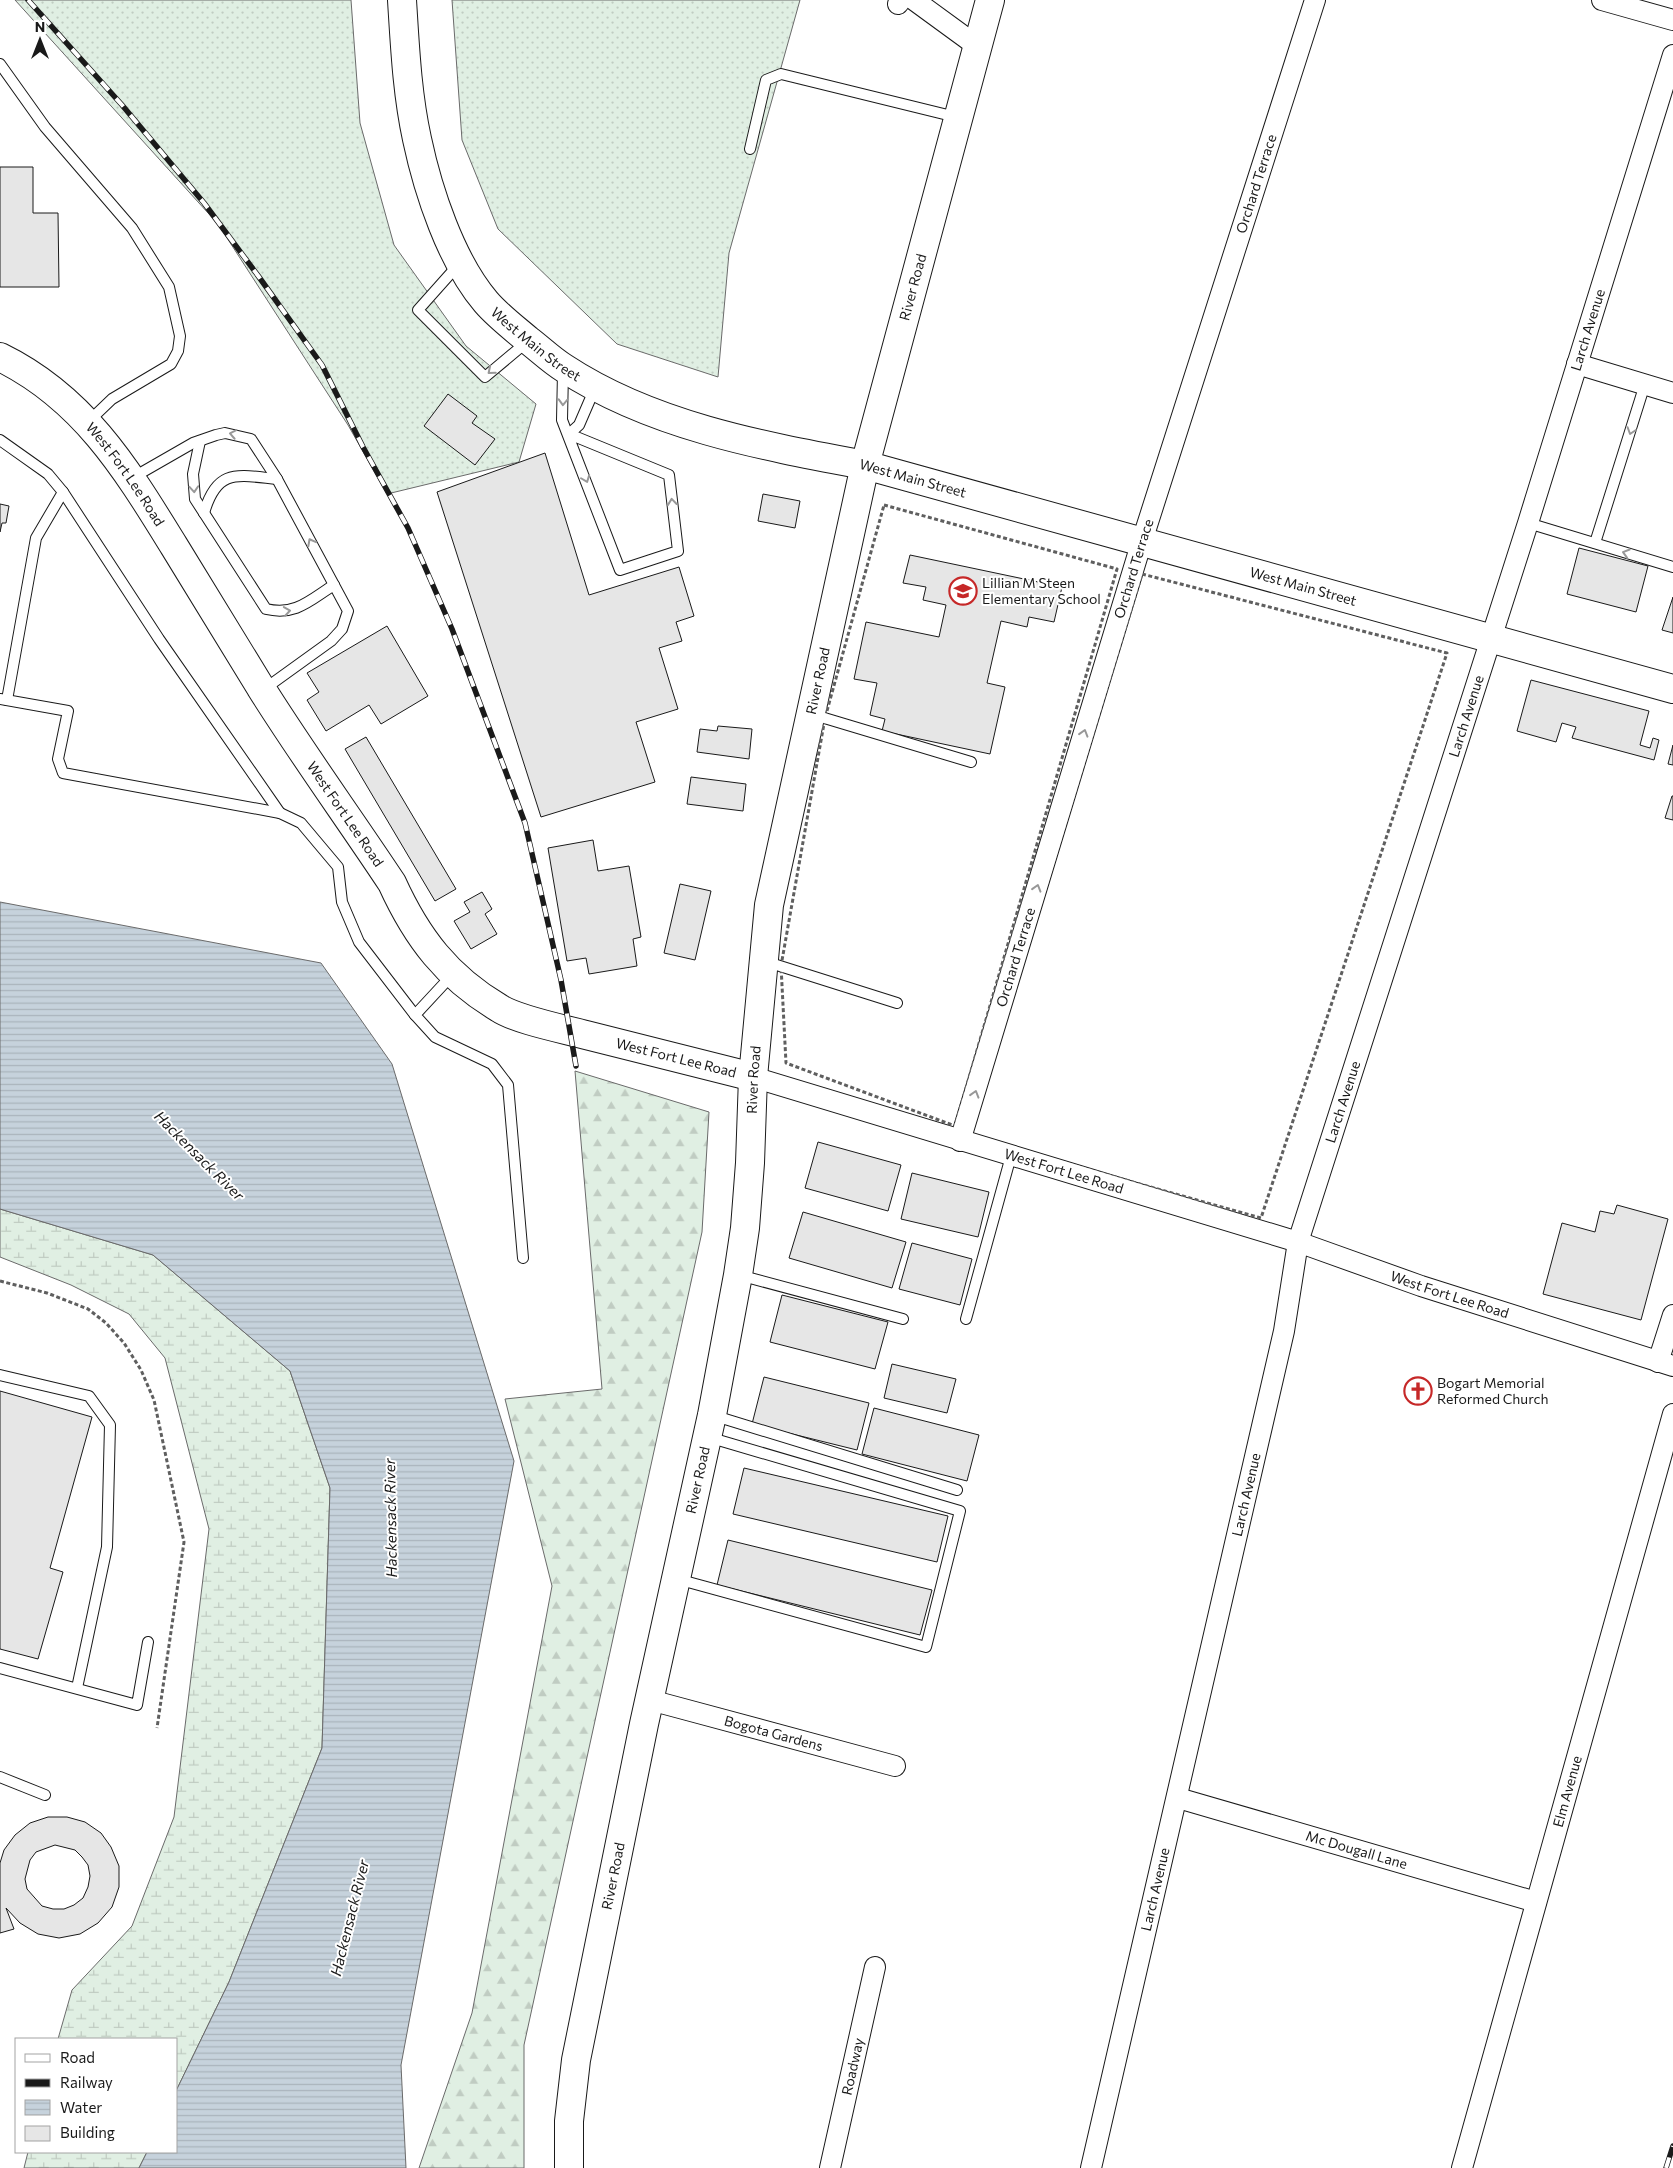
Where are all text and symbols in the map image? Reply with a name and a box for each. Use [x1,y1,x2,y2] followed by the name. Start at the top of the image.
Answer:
[15,15,65,65] north arrow
[35,18,45,35] text: N
[1232,132,1280,235] street label: Orchard Terrace
[895,252,929,322] street label: River Road
[1567,287,1608,373] street label: Larch Avenue
[488,303,584,385] street label: West Main Street
[488,366,497,375] one-way arrow
[557,398,568,406] one-way arrow
[83,418,169,529] street label: West Fort Lee Road
[1627,426,1637,435] one-way arrow
[229,430,238,440] one-way arrow
[858,455,969,501] street label: West Main Street
[580,474,590,483] one-way arrow
[189,485,200,493] one-way arrow
[667,498,678,506] one-way arrow
[1110,517,1157,620] street label: Orchard Terrace
[307,538,317,547] one-way arrow
[1623,548,1631,558] one-way arrow
[1248,563,1359,609] street label: West Main Street
[982,574,1101,607] place label: Lillian M Steen Elementary School
[948,576,978,606] school or university icon: Lillian M Steen Elementary School
[283,606,291,616] one-way arrow
[802,645,833,716] street label: River Road
[1445,673,1487,759] street label: Larch Avenue
[1078,729,1088,738] one-way arrow
[304,758,388,870] street label: West Fort Lee Road
[1031,885,1041,893] one-way arrow
[992,905,1038,1009] street label: Orchard Terrace
[614,1034,738,1081] street label: West Fort Lee Road
[743,1045,764,1114] street label: River Road
[1321,1059,1363,1145] street label: Larch Avenue
[969,1091,979,1099] one-way arrow
[151,1107,249,1205] water label: Hackensack River
[1002,1145,1126,1197] street label: West Fort Lee Road
[1388,1267,1511,1321] street label: West Fort Lee Road
[1437,1374,1548,1407] place label: Bogart Memorial Reformed Church
[1403,1376,1433,1406] church icon: Bogart Memorial Reformed Church
[682,1445,713,1515] street label: River Road
[1228,1451,1264,1538] street label: Larch Avenue
[380,1457,400,1578] water label: Hackensack River
[722,1711,825,1754] street label: Bogota Gardens
[1549,1754,1585,1829] street label: Elm Avenue
[1304,1827,1410,1872] street label: Mc Dougall Lane
[598,1841,628,1911] street label: River Road
[1137,1846,1173,1933] street label: Larch Avenue
[326,1857,372,1978] water label: Hackensack River
[838,2036,867,2097] street label: Roadway
[15,2038,178,2153] legend
[60,2048,95,2066] text: Road
[60,2073,113,2091] text: Railway
[60,2098,102,2116] text: Water
[60,2123,115,2141] text: Building

